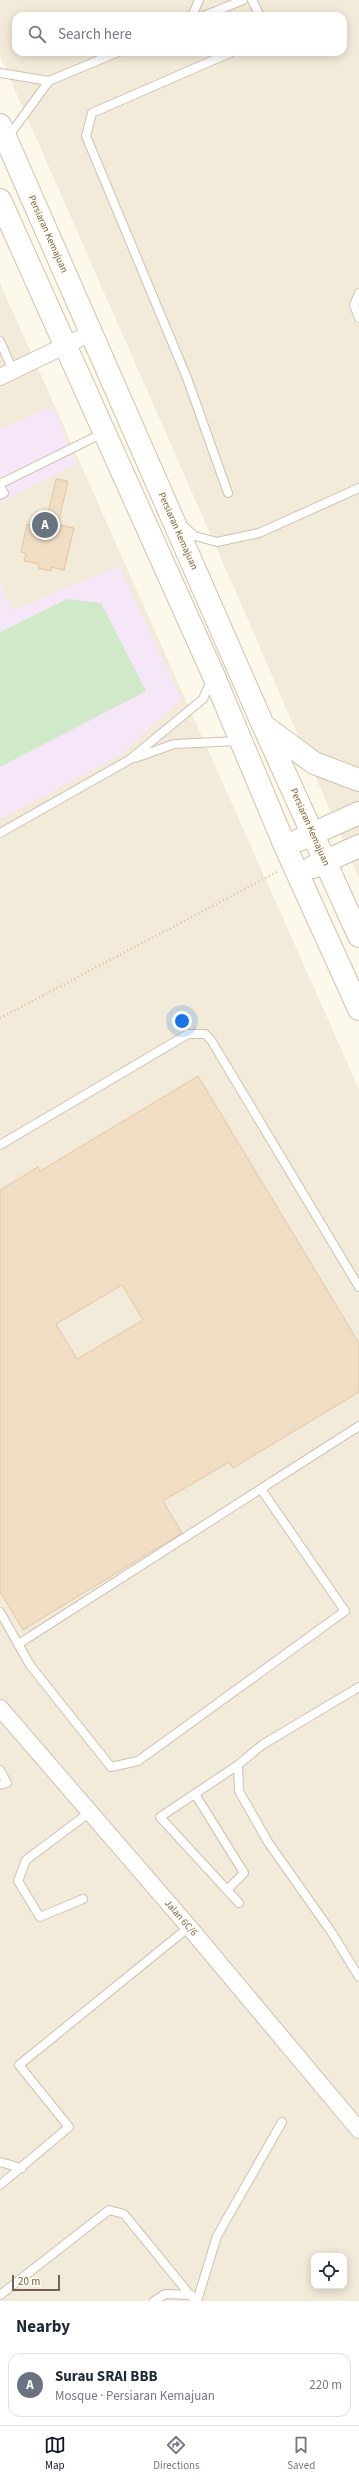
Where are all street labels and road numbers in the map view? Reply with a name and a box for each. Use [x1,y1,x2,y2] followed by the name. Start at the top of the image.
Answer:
[25,193,71,275] street label: Persiaran Kemajuan
[155,490,201,572] street label: Persiaran Kemajuan
[287,786,333,868] street label: Persiaran Kemajuan
[161,1897,201,1939] street label: Jalan 6C/6

